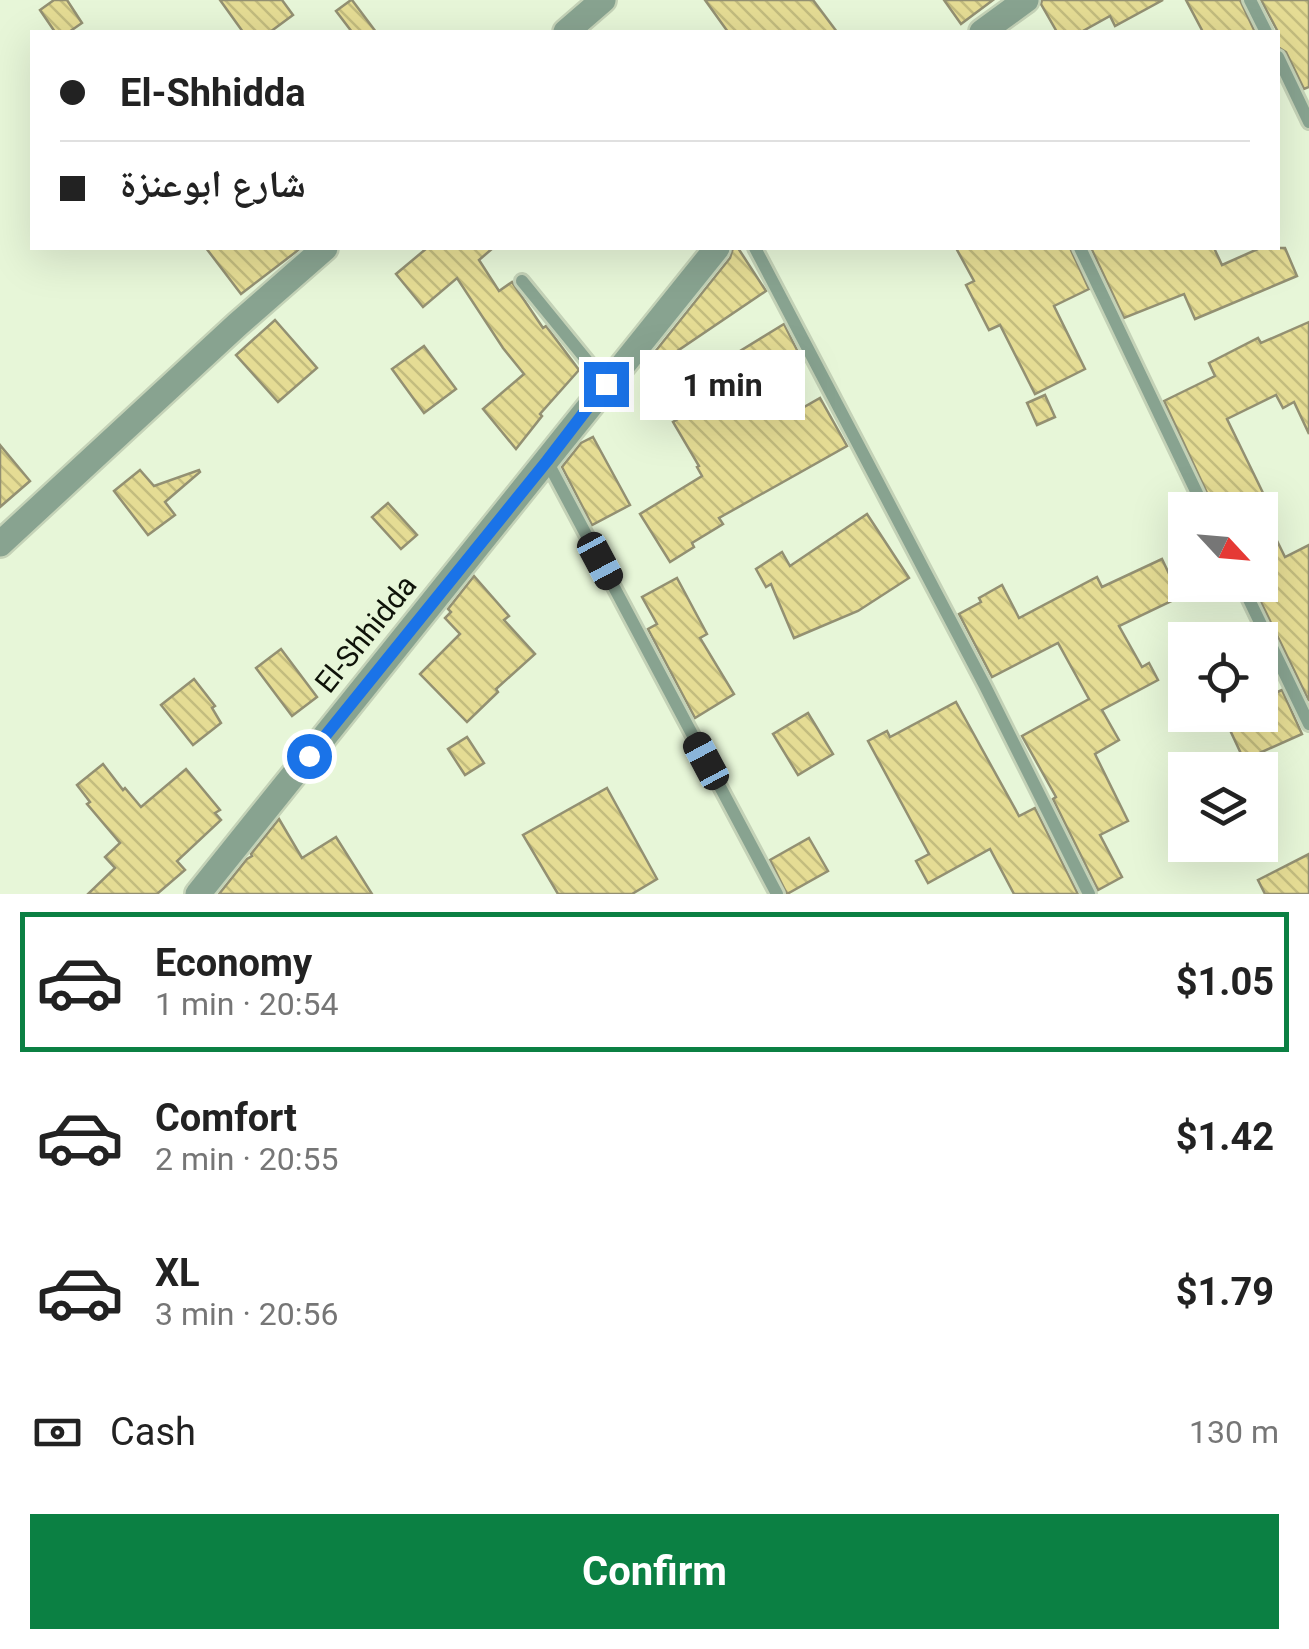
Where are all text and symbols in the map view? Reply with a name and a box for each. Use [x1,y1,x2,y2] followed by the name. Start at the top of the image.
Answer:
[120,71,306,115] text: El-Shhidda
[120,162,306,206] text: شارع ابوعنزة
[641,349,806,419] callout: 1 min
[584,362,629,407] route end
[682,366,763,404] text: 1 min
[1168,492,1278,602] north arrow
[1168,492,1278,862] map controls
[573,527,627,595] car
[308,568,424,699] street label: El-Shhidda
[1168,622,1278,732] button: locate
[679,727,733,795] car
[287,734,332,779] route start
[1168,752,1278,862] button: layers
[35,937,125,1027] icon: car
[155,941,312,985] text: Economy
[1176,960,1274,1004] text: $1.05
[155,985,338,1023] text: 1 min · 20:54
[35,1092,125,1182] icon: car
[155,1096,297,1140] text: Comfort
[1176,1115,1274,1159] text: $1.42
[155,1140,338,1178] text: 2 min · 20:55
[35,1247,125,1337] icon: car
[155,1251,200,1295] text: XL
[1176,1270,1274,1314] text: $1.79
[155,1295,338,1333] text: 3 min · 20:56
[30,1405,85,1460] icon: cash
[110,1410,196,1454] text: Cash
[1189,1413,1279,1451] text: 130 m
[30,1514,1279,1629] button: Confirm

